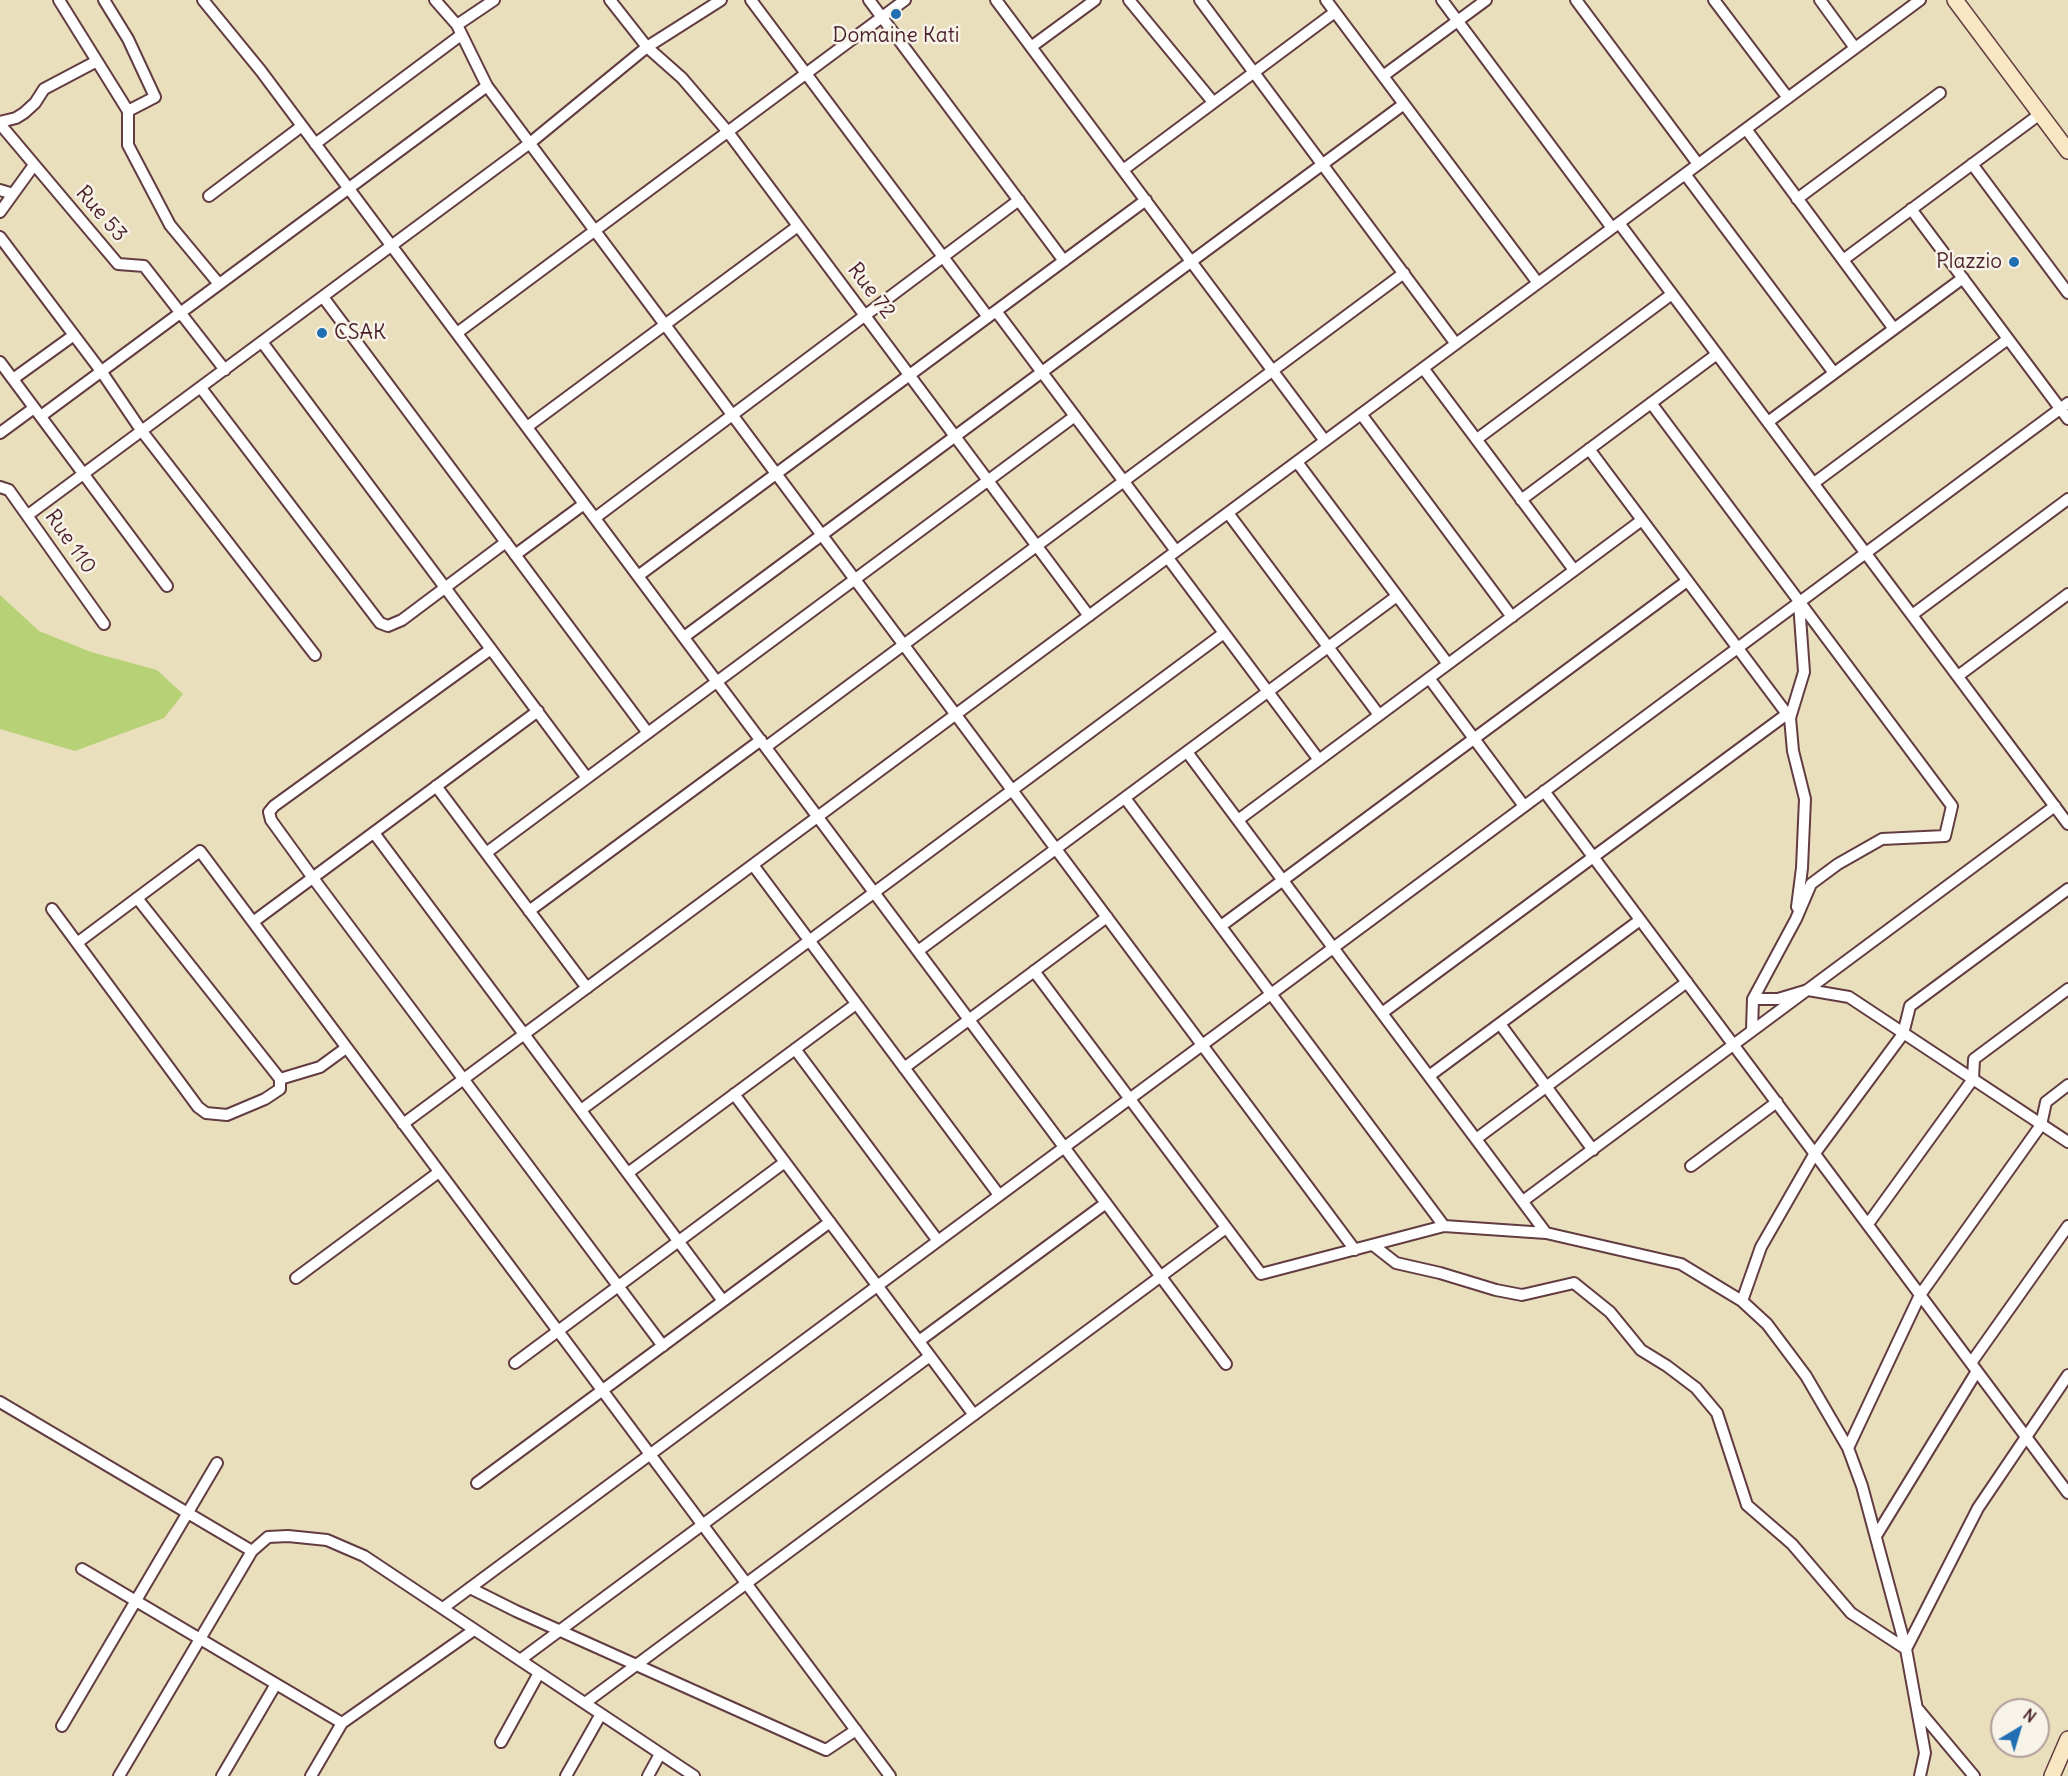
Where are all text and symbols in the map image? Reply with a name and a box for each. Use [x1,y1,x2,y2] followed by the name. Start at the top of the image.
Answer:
[889,7,903,21] marker: Domaine Kati
[833,23,959,49] place label: Domaine Kati
[70,181,132,247] street label: Rue 53
[1936,249,2002,275] place label: Plazzio
[2007,255,2021,269] marker: Plazzio
[842,258,900,324] street label: Rue 72
[334,320,386,346] place label: CSAK
[315,326,329,340] marker: CSAK
[39,505,101,579] street label: Rue 110
[1990,1698,2050,1758] north arrow
[2019,1704,2040,1727] text: N

